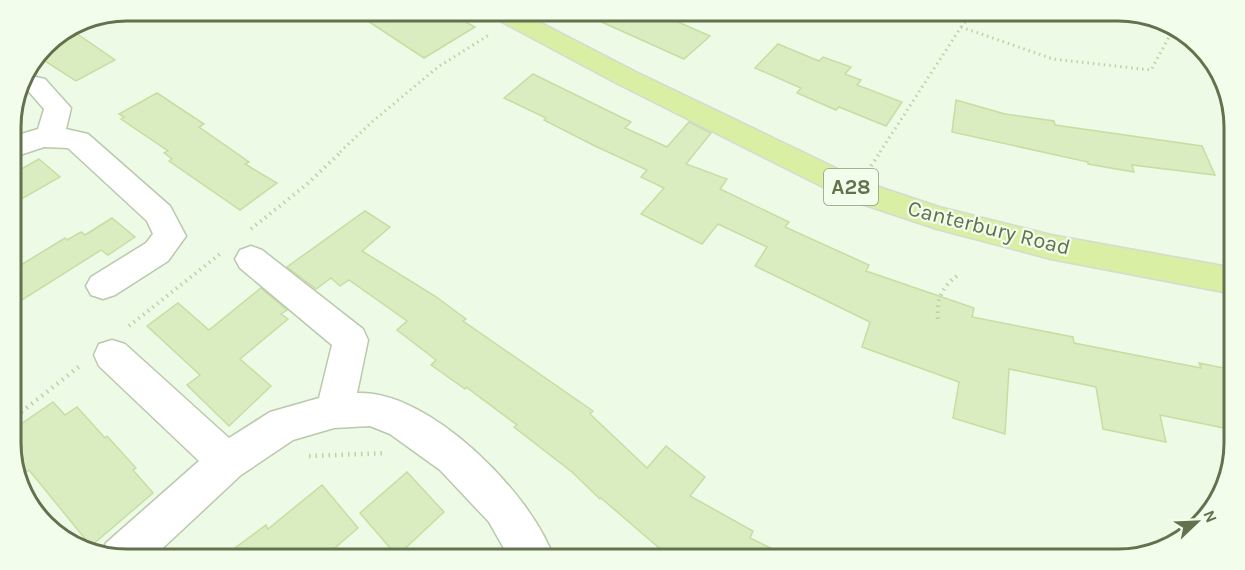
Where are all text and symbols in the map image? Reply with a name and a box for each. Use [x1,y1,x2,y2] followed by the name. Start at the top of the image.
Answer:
[824,169,878,205] road number: A28
[905,195,1073,261] street label: Canterbury Road
[1167,492,1227,552] north arrow
[1199,507,1221,525] text: N

